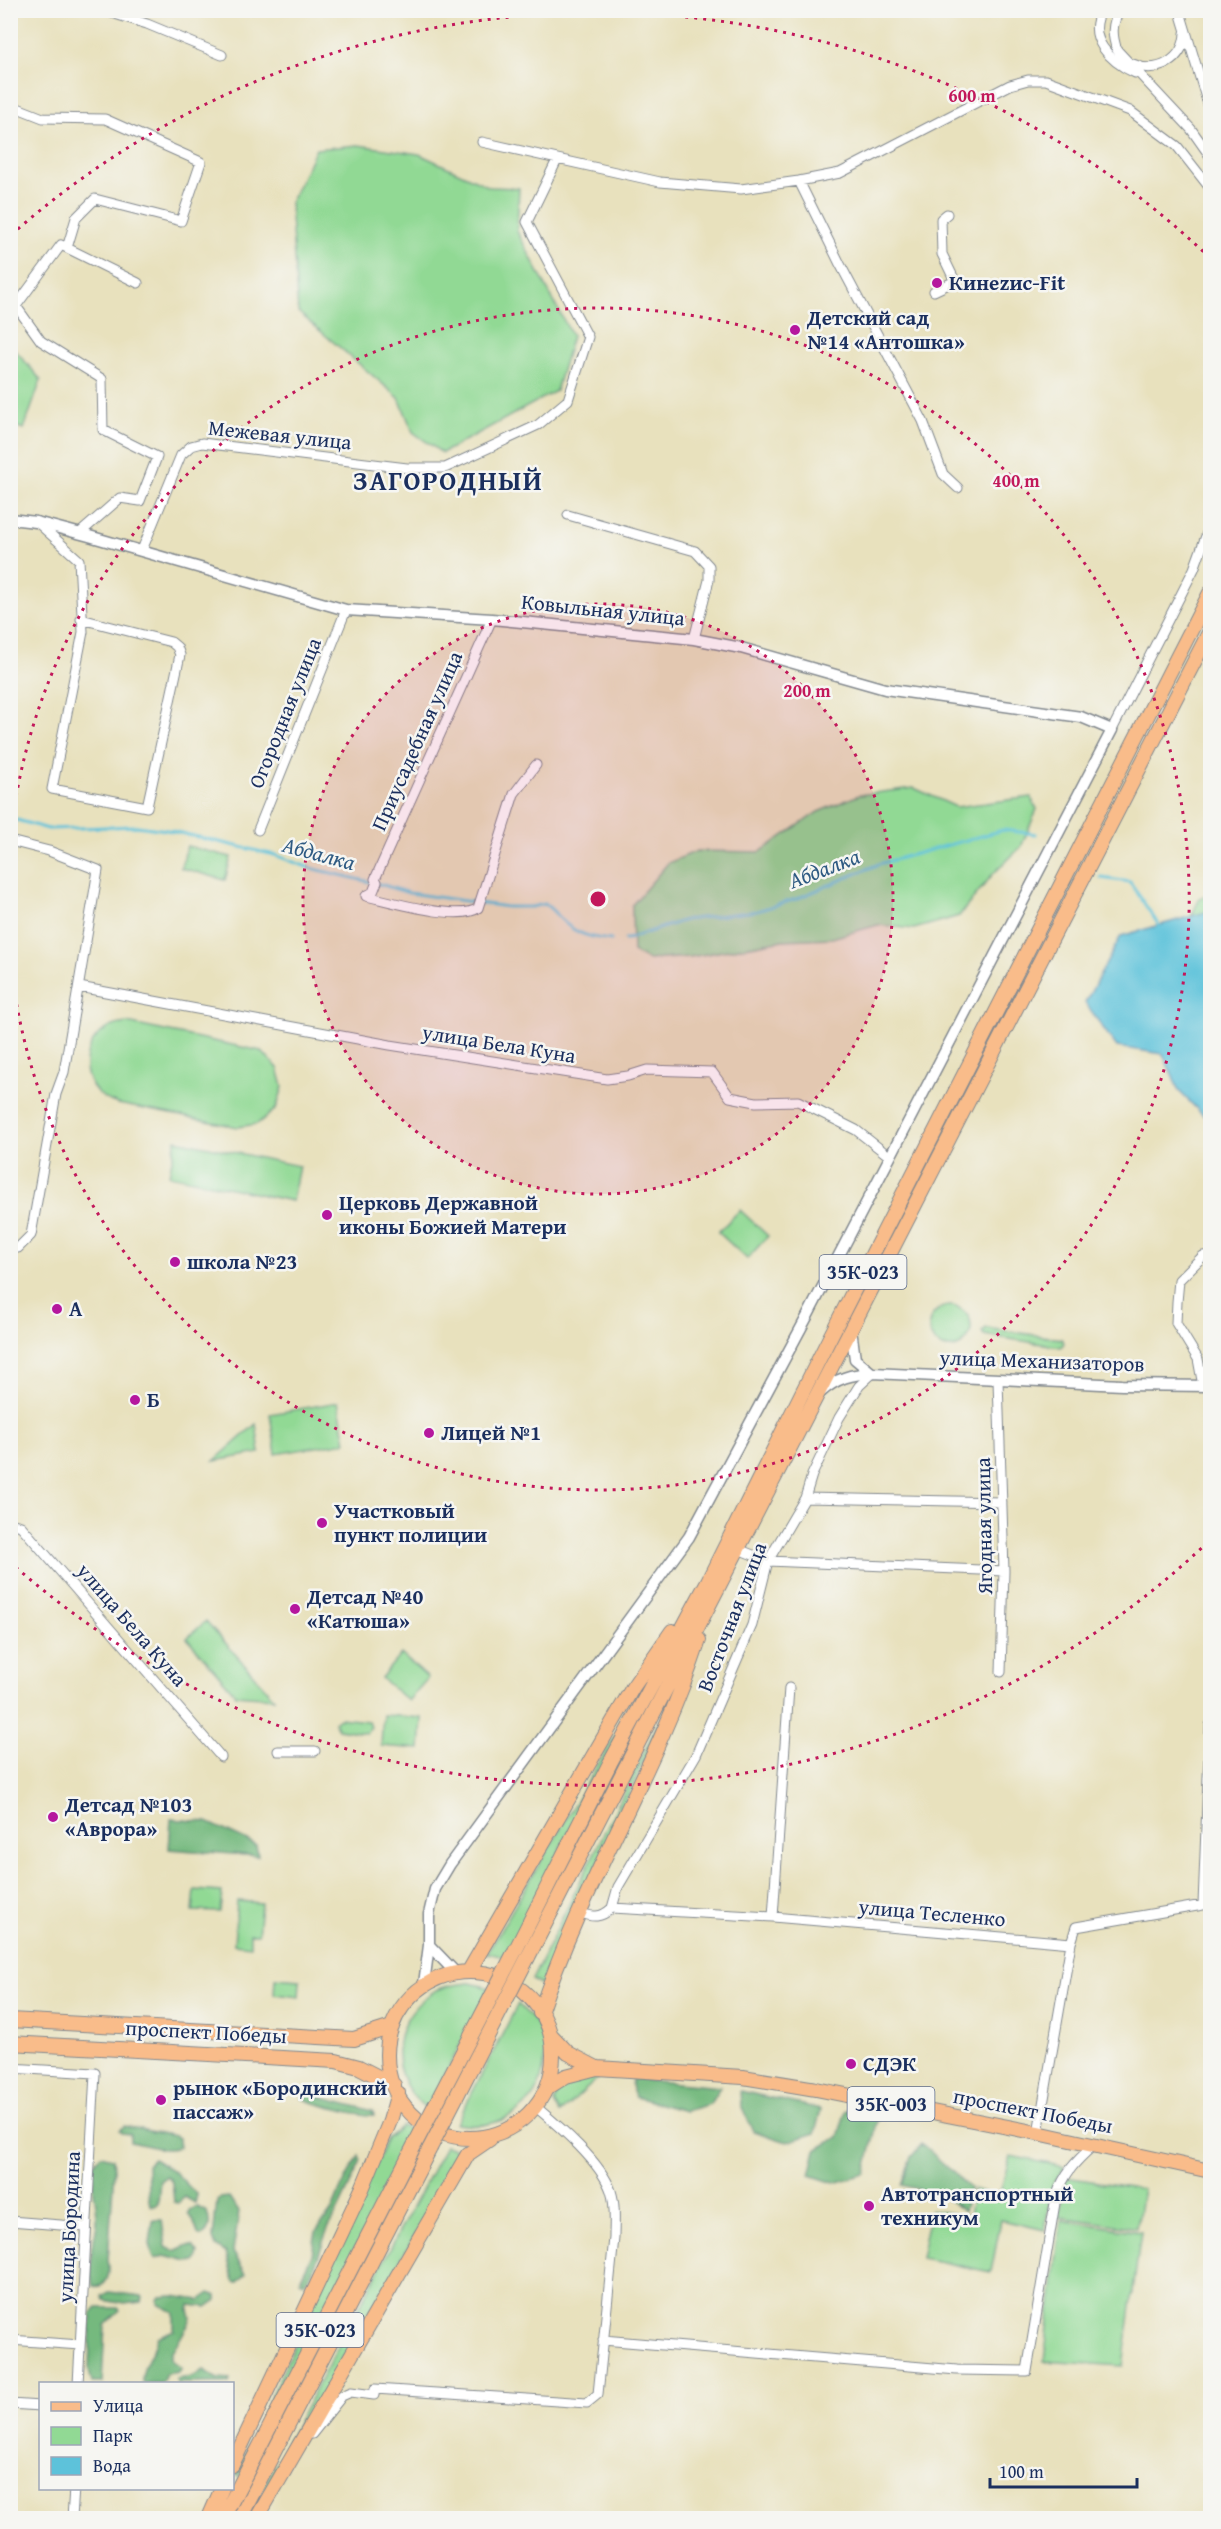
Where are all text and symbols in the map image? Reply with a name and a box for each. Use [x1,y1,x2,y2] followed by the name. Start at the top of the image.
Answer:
[948,82,996,109] text: 600 m
[949,267,1065,298] place label: Кинеzис-Fit
[930,276,944,290] marker: Кинеzис-Fit
[806,302,965,357] place label: Детский сад №14 «Антошка»
[788,323,802,337] marker: Детский сад №14 «Антошка»
[207,412,353,457] street label: Межевая улица
[353,460,543,500] district label: ЗАГОРОДНЫЙ
[992,467,1040,494] text: 400 m
[520,586,686,633] street label: Ковыльная улица
[240,633,329,793] street label: Огородная улица
[363,646,470,835] street label: Приусадебная улица
[783,677,831,704] text: 200 m
[278,828,359,878] water label: Абдалка
[783,840,864,897] water label: Абдалка
[588,889,608,909] centre of rings
[419,1016,578,1071] street label: улица Бела Куна
[339,1187,566,1242] place label: Церковь Державной иконы Божией Матери
[320,1208,334,1222] marker: Церковь Державной иконы Божией Матери
[187,1246,297,1277] place label: школа №23
[168,1255,182,1269] marker: школа №23
[820,1255,906,1289] road number: 35К-023
[69,1293,83,1324] place label: А
[50,1302,64,1316] marker: А
[938,1341,1145,1380] street label: улица Механизаторов
[147,1384,160,1415] place label: Б
[128,1393,142,1407] marker: Б
[441,1417,541,1448] place label: Лицей №1
[422,1426,436,1440] marker: Лицей №1
[967,1457,1000,1596] street label: Ягодная улица
[334,1495,487,1550] place label: Участковый пункт полиции
[315,1516,329,1530] marker: Участковый пункт полиции
[689,1537,774,1696] street label: Восточная улица
[69,1555,195,1693] street label: улица Бела Куна
[306,1581,424,1636] place label: Детсад №40 «Катюша»
[288,1602,302,1616] marker: Детсад №40 «Катюша»
[64,1789,192,1844] place label: Детсад №103 «Аврора»
[46,1810,60,1824] marker: Детсад №103 «Аврора»
[856,1891,1007,1934] street label: улица Тесленко
[125,2012,288,2051] street label: проспект Победы
[863,2048,916,2079] place label: СДЭК
[844,2057,858,2071] marker: СДЭК
[173,2072,387,2127] place label: рынок «Бородинский пассаж»
[951,2080,1116,2141] street label: проспект Победы
[848,2087,934,2121] road number: 35К-003
[154,2093,168,2107] marker: рынок «Бородинский пассаж»
[49,2150,88,2305] street label: улица Бородина
[881,2178,1073,2233] place label: Автотранспортный техникум
[862,2199,876,2213] marker: Автотранспортный техникум
[276,2313,364,2347] road number: 35К-023
[39,2382,234,2490] legend
[93,2392,144,2419] text: Улица
[93,2422,133,2449] text: Парк
[990,2451,1137,2489] scale bar
[93,2452,131,2479] text: Вода
[999,2458,1044,2485] text: 100 m

